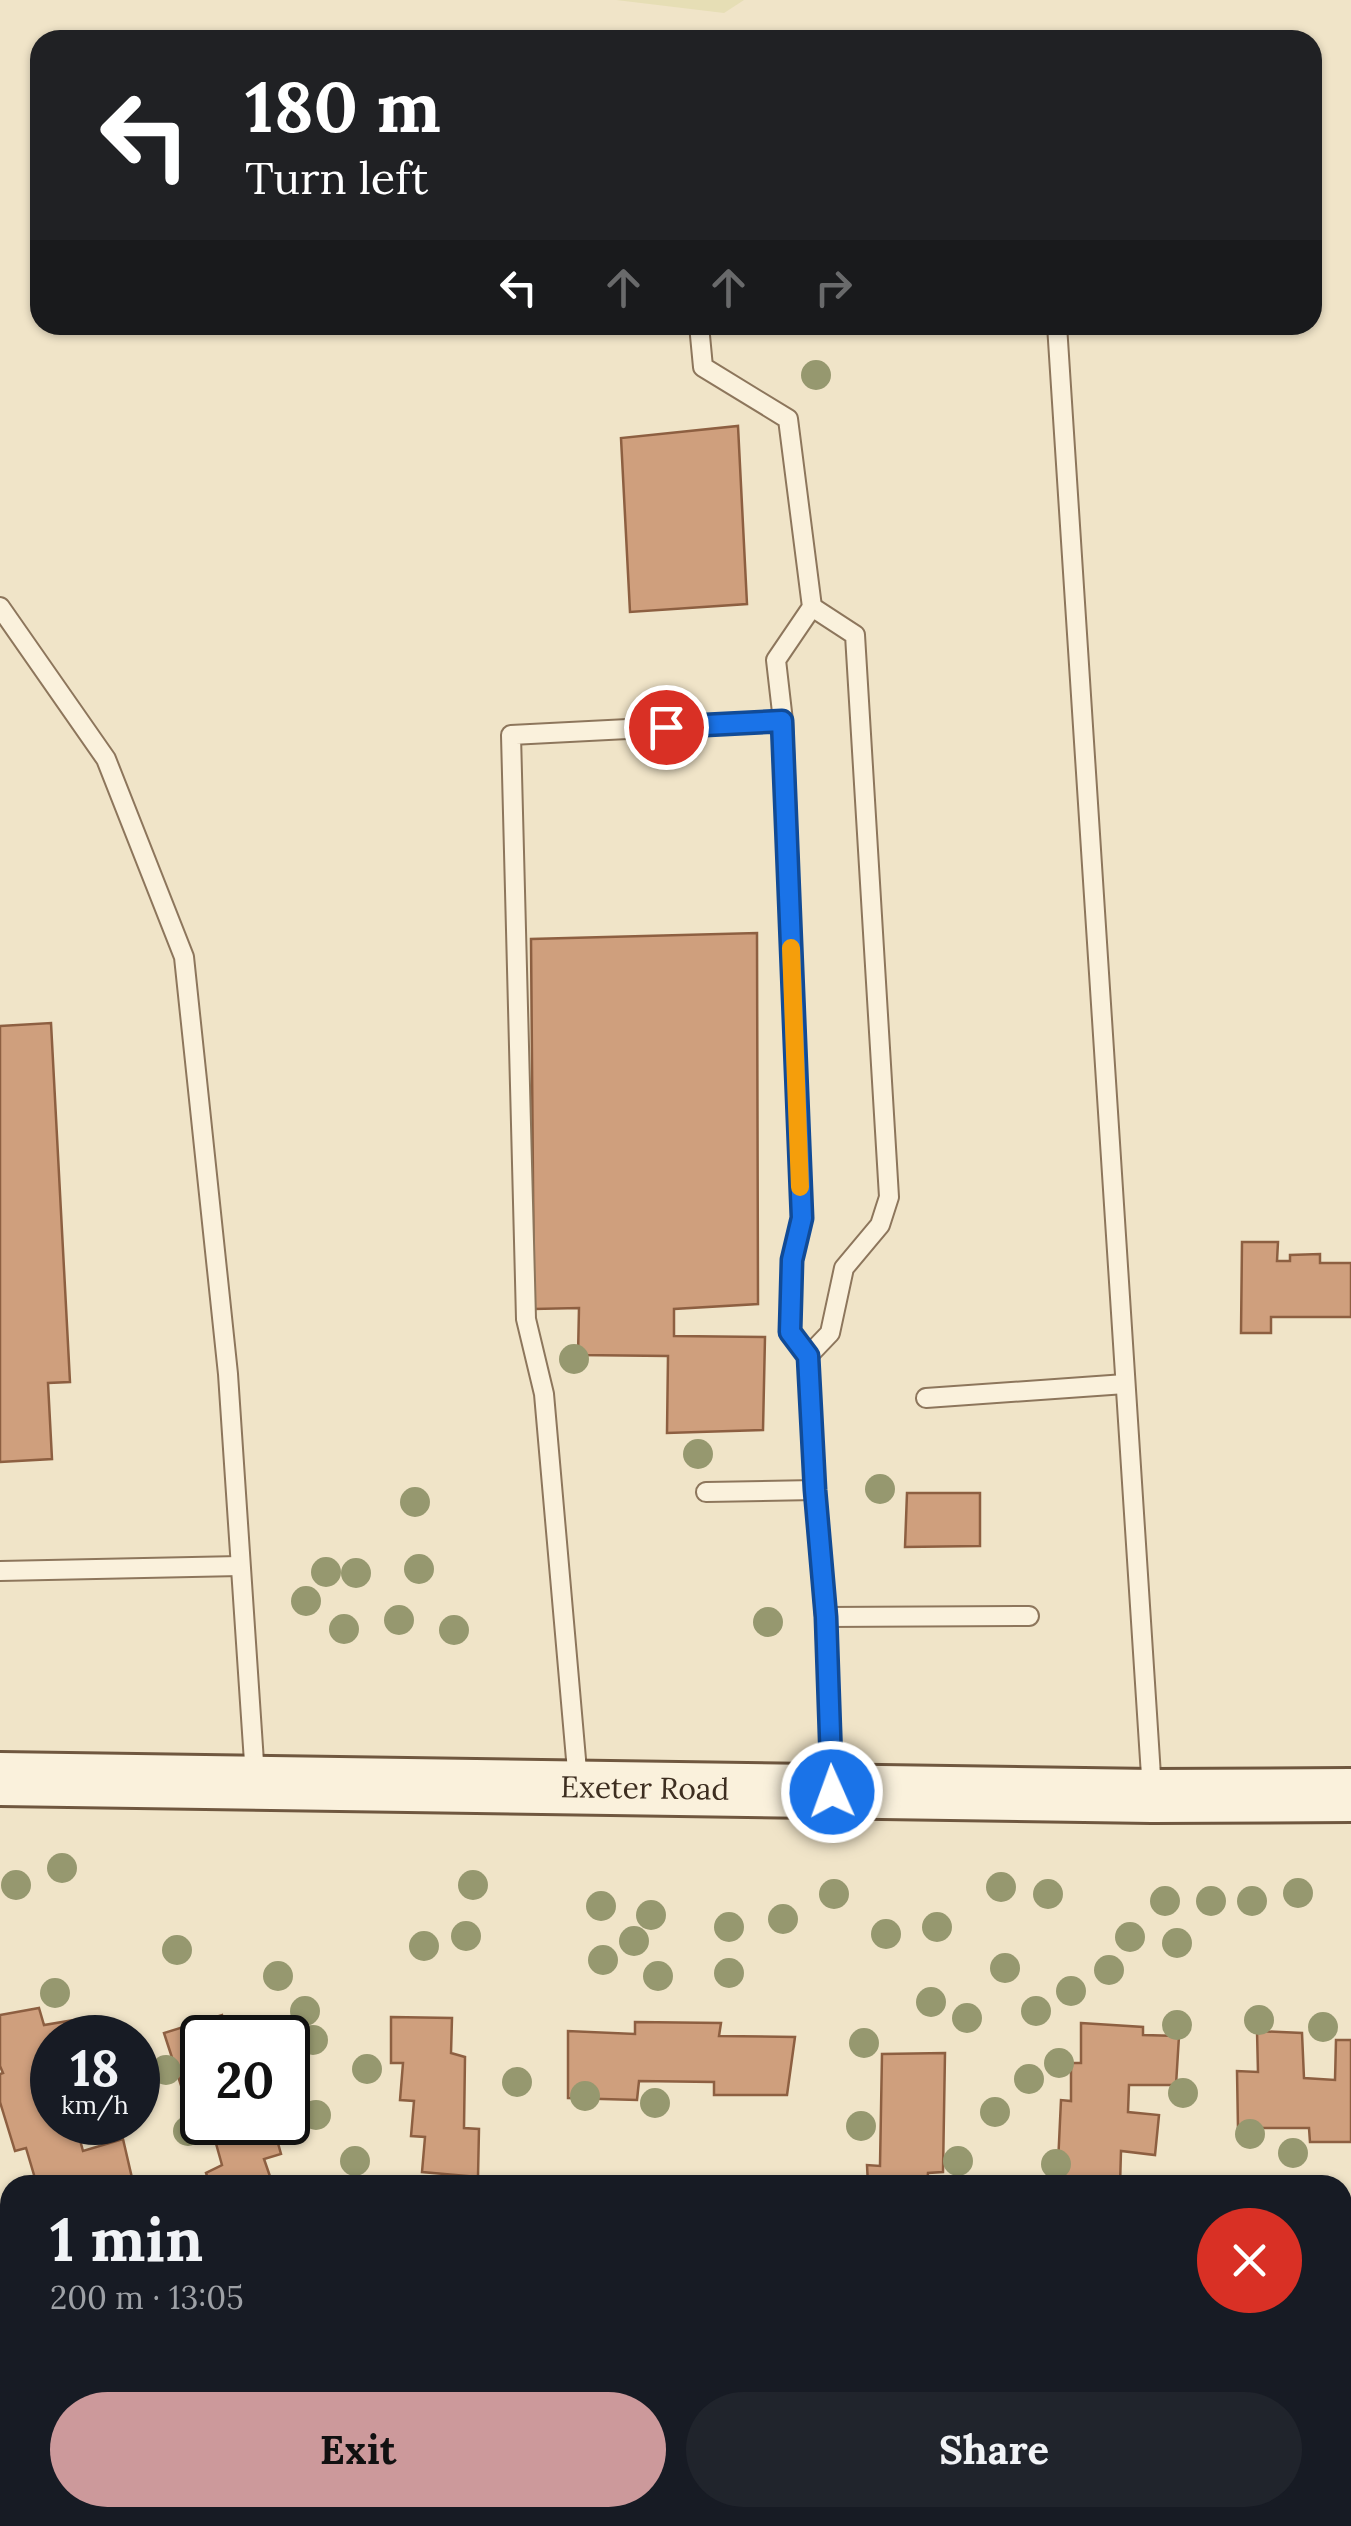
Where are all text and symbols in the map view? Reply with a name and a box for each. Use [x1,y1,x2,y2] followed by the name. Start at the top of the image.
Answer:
[245,62,441,151] text: 180 m
[80,70,210,200] icon: left
[245,149,428,206] text: Turn left
[491,260,546,315] icon: left
[596,260,651,315] icon: ahead
[701,260,756,315] icon: ahead
[806,260,861,315] icon: right
[624,685,709,770] pin
[639,700,694,755] icon: arrive
[780,1740,884,1844] position arrow
[560,1767,730,1808] street label: Exeter Road
[180,2015,310,2145] speed limit sign: 20
[71,2036,119,2100] text: 18
[61,2089,129,2121] text: km/h
[50,2201,203,2277] text: 1 min
[1197,2208,1302,2313] button: close
[50,2277,244,2318] text: 200 m · 13:05
[50,2392,666,2507] button: Exit
[686,2392,1302,2507] button: Share

